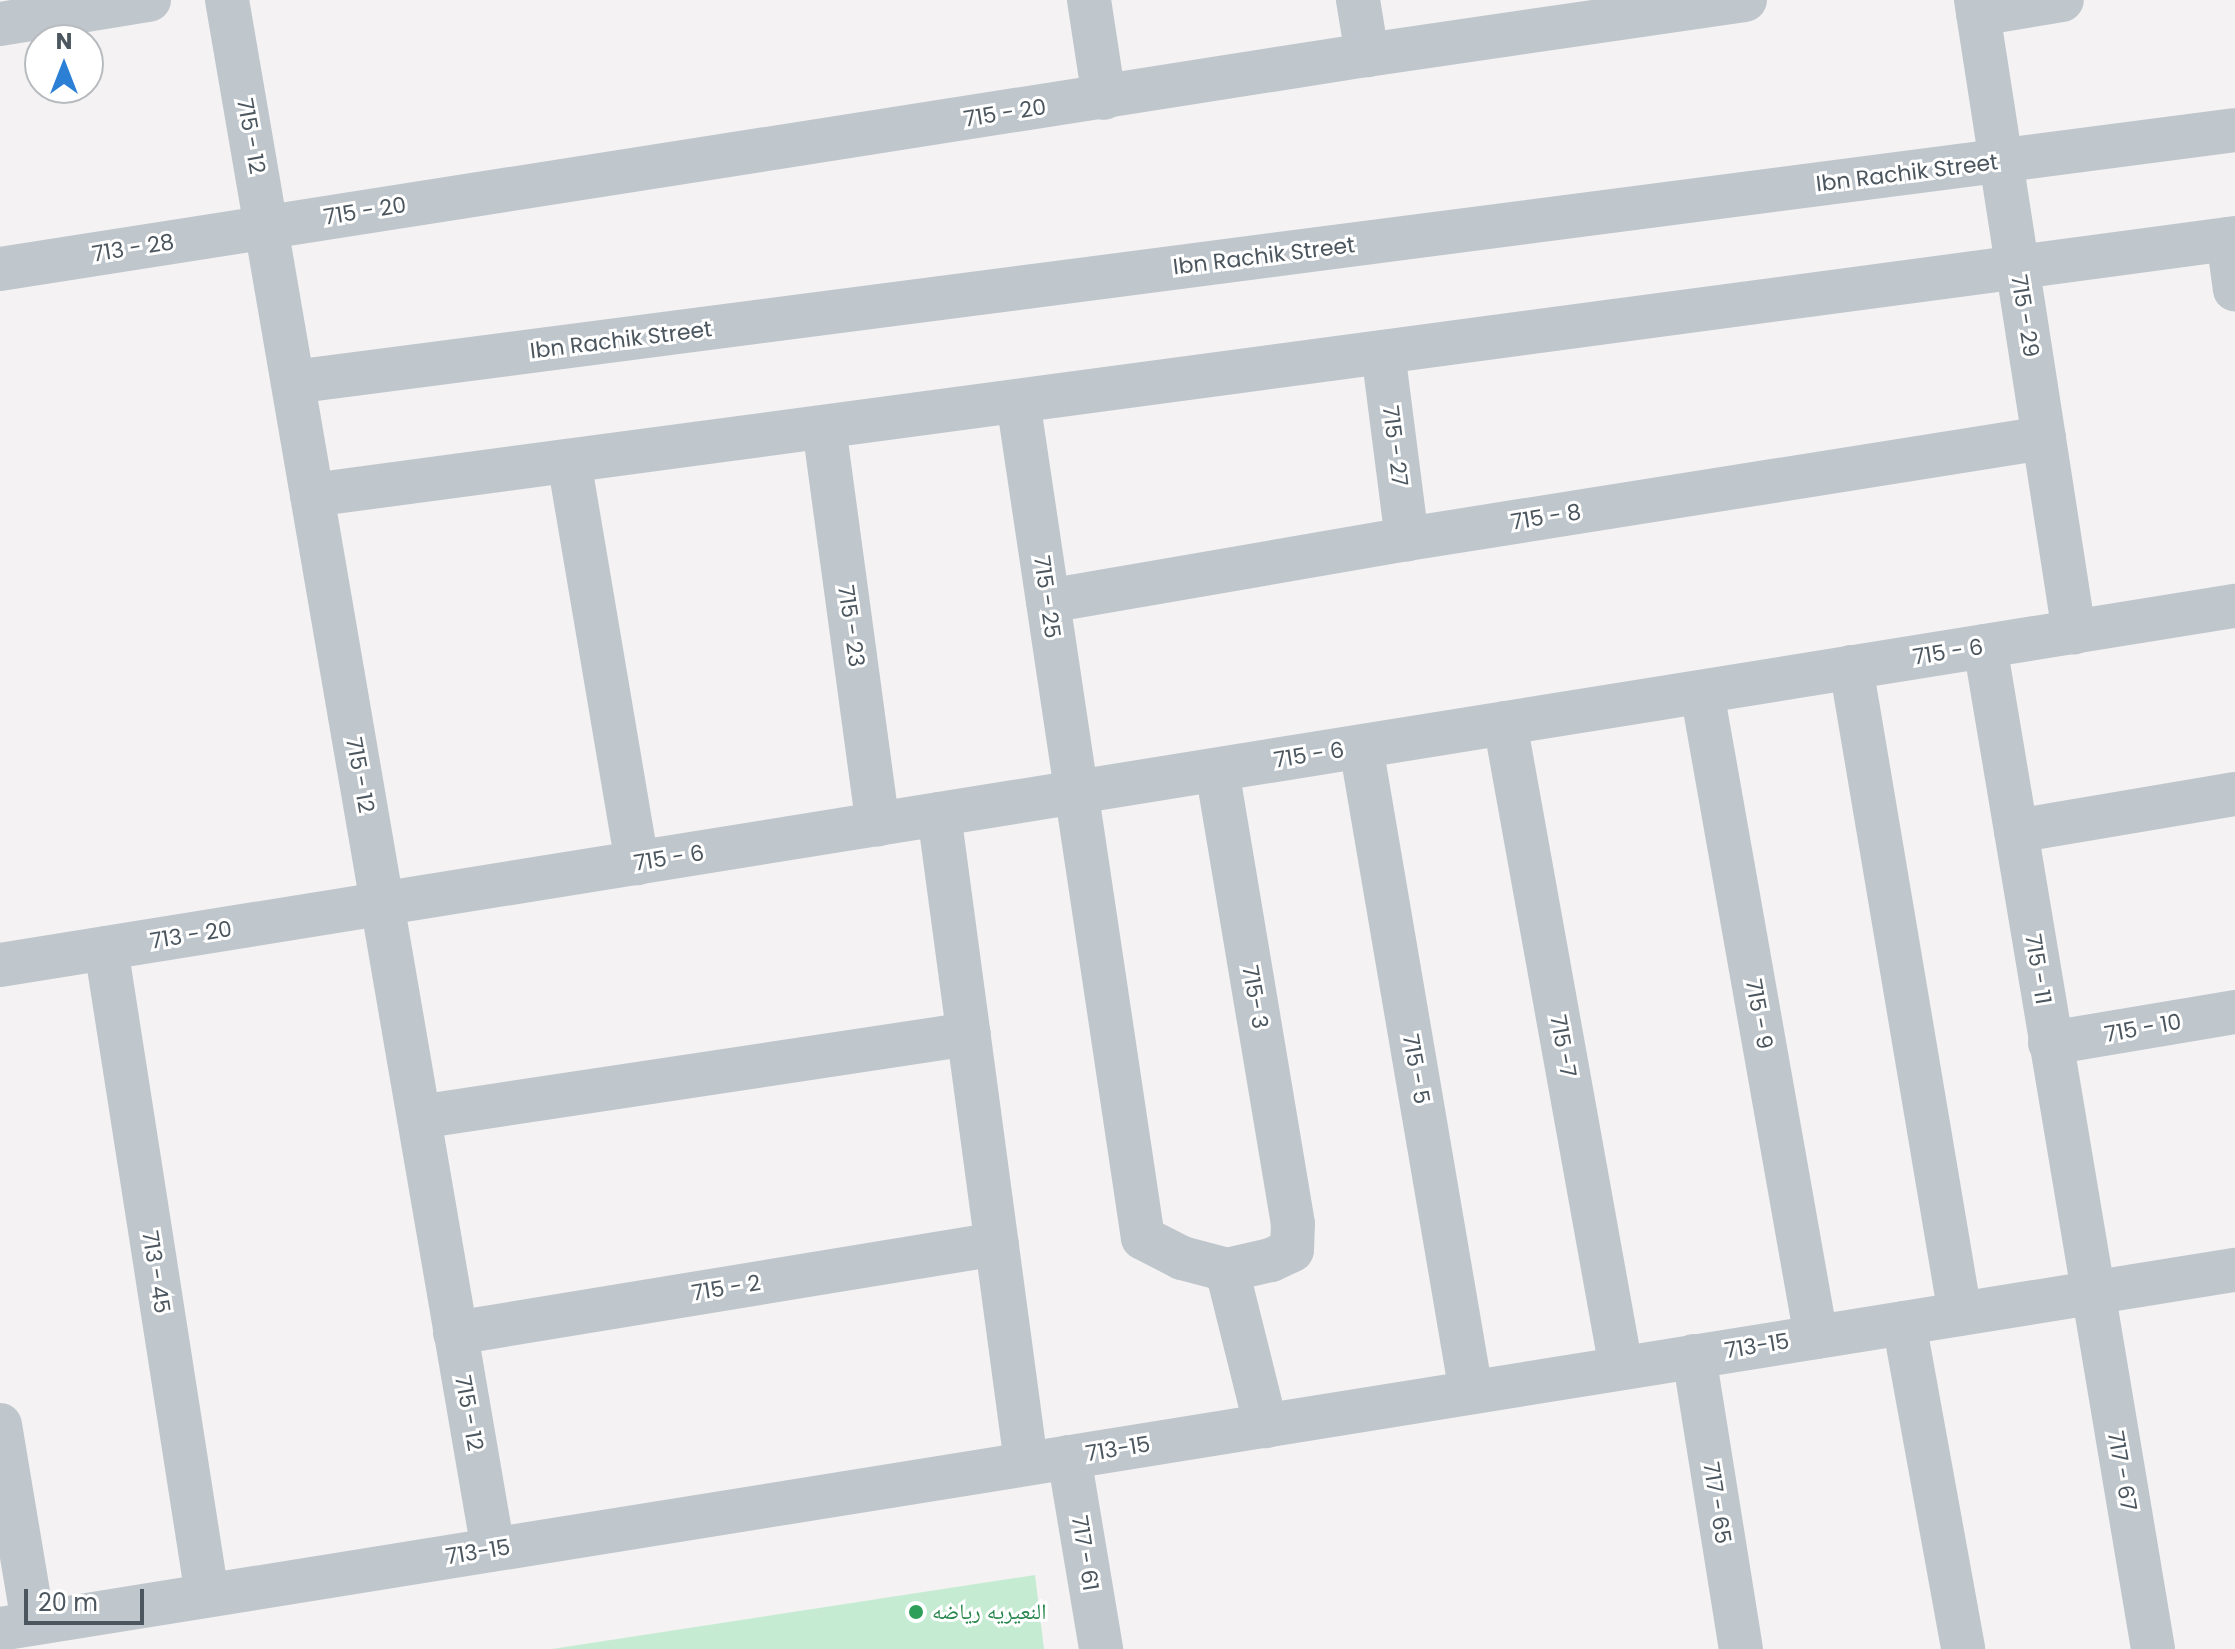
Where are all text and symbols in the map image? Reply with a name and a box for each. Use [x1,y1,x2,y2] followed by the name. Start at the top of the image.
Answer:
[24,24,104,104] north arrow
[56,26,72,57] text: N
[962,93,1048,133] street label: 715 - 20
[231,96,271,176] street label: 715 - 12
[1815,149,1999,197] street label: Ibn Rachik Street
[322,191,408,231] street label: 715 - 20
[90,229,176,267] street label: 713 - 28
[1172,232,1356,280] street label: Ibn Rachik Street
[2005,273,2045,359] street label: 715 - 29
[529,316,713,364] street label: Ibn Rachik Street
[1377,404,1413,488] street label: 715 - 27
[1509,498,1583,536] street label: 715 - 8
[1028,554,1066,640] street label: 715 - 25
[832,583,870,669] street label: 715 - 23
[1911,633,1985,671] street label: 715 - 6
[340,735,380,815] street label: 715 - 12
[1272,736,1346,774] street label: 715 - 6
[632,839,706,877] street label: 715 - 6
[148,916,234,954] street label: 713 - 20
[2019,932,2057,1006] street label: 715 - 11
[1236,963,1274,1031] street label: 715- 3
[1740,977,1778,1051] street label: 715 - 9
[2103,1008,2183,1048] street label: 715 - 10
[1545,1013,1581,1079] street label: 715 -7
[1397,1032,1435,1106] street label: 715 - 5
[136,1229,176,1315] street label: 713 - 45
[690,1270,762,1306] street label: 715 - 2
[1723,1328,1791,1364] street label: 713-15
[449,1373,489,1453] street label: 715 - 12
[2102,1429,2142,1513] street label: 717 - 67
[1084,1431,1152,1467] street label: 713-15
[1697,1460,1737,1546] street label: 717 - 65
[1066,1513,1104,1593] street label: 717 - 61
[444,1534,512,1570] street label: 713-15
[28,1573,148,1623] scale bar
[38,1586,98,1619] text: 20 m
[932,1599,1046,1625] place label: النعيريه رياضه
[907,1603,925,1621] marker: النعيريه رياضه

